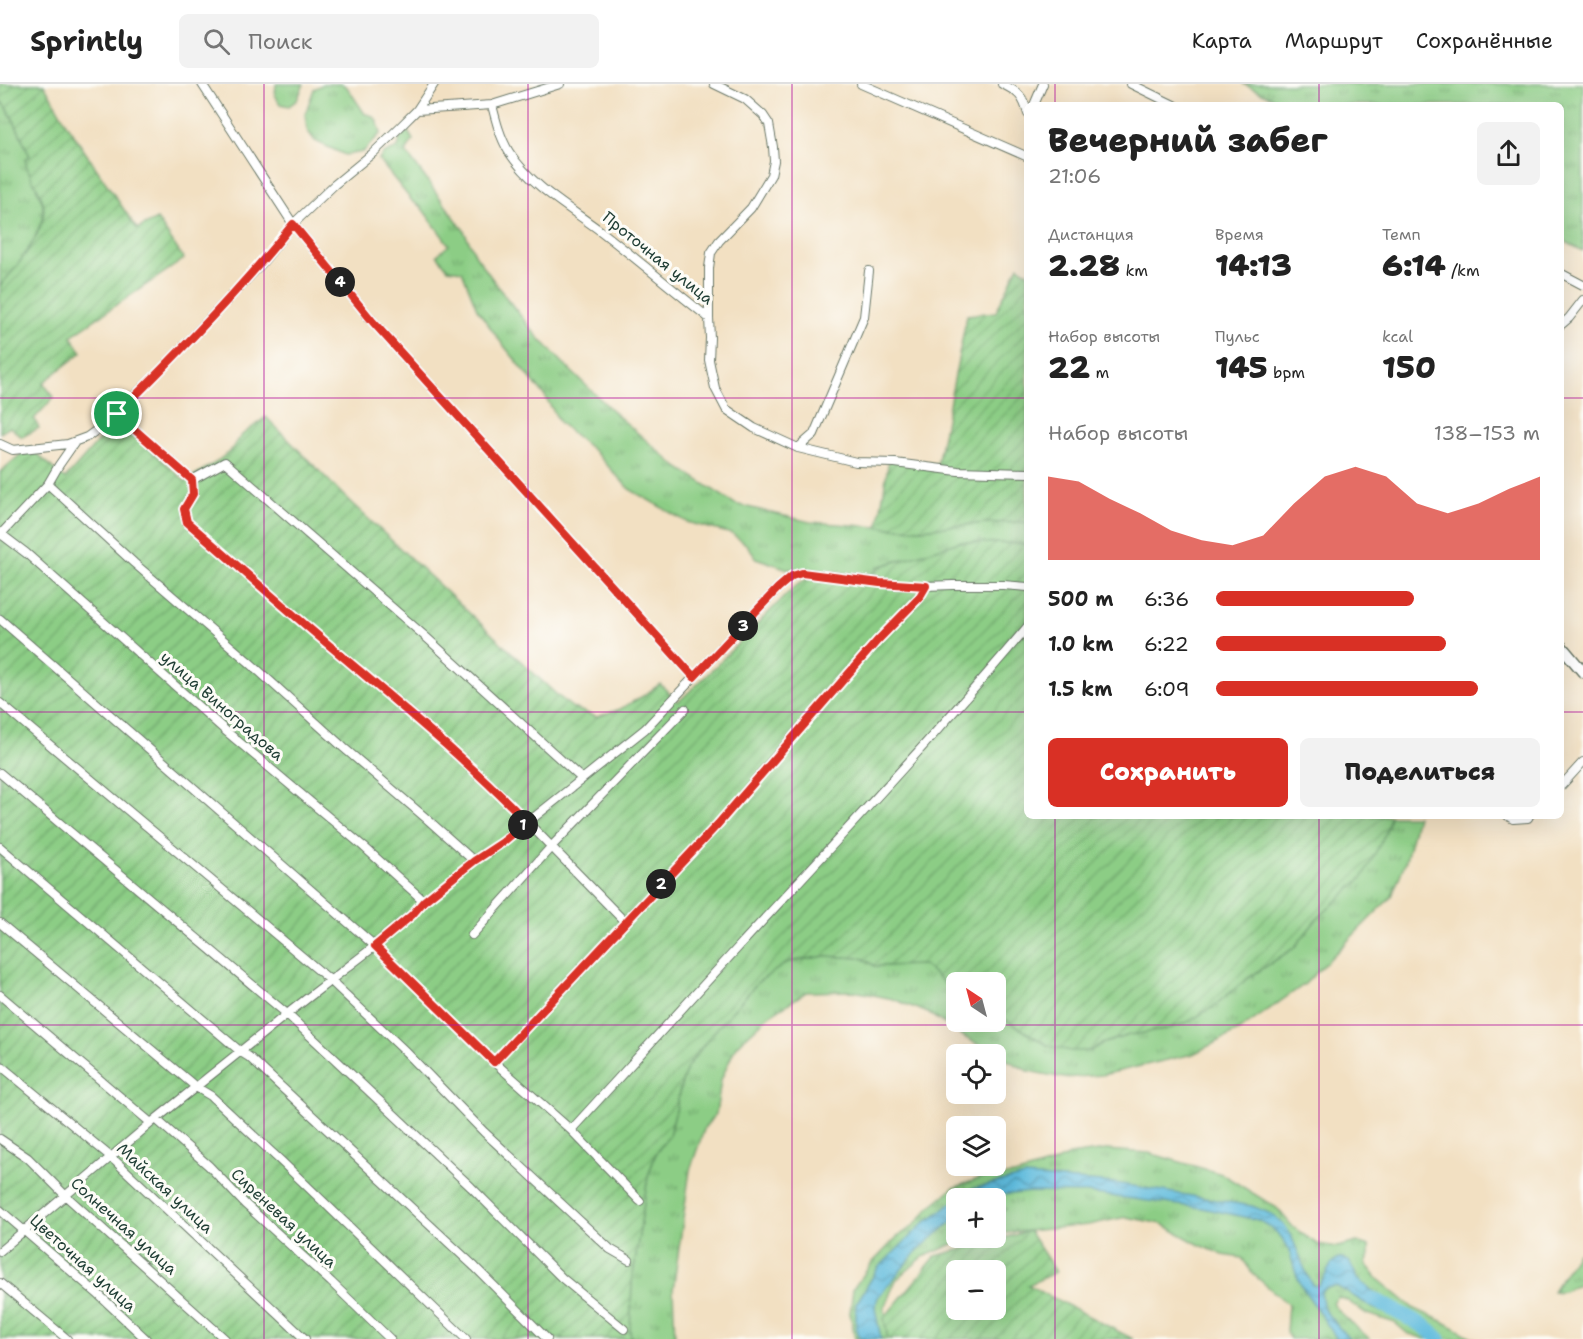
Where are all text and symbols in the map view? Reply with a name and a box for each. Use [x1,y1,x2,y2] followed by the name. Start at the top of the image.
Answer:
[179,14,599,68] search box
[30,22,143,60] text: Sprintly
[200,25,233,58] icon: search
[248,27,312,56] text: Поиск
[1192,27,1252,55] text: Карта
[1285,27,1383,55] text: Маршрут
[1416,27,1553,55] text: Сохранённые
[1048,118,1328,163] text: Вечерний забег
[1477,122,1540,185] button: share
[1048,163,1101,189] text: 21:06
[598,207,718,309] street label: Проточная улица
[1048,224,1134,245] text: Дистанция
[1215,224,1264,245] text: Время
[1382,224,1421,245] text: Темп
[1048,245,1120,286] text: 2.28
[1215,245,1292,286] text: 14:13
[1382,245,1446,286] text: 6:14
[1120,260,1148,281] text: km
[1446,260,1480,281] text: /km
[325,267,355,297] pin: 4
[334,271,346,292] text: 4
[1048,326,1160,347] text: Набор высоты
[1215,326,1260,347] text: Пульс
[1382,326,1413,347] text: kcal
[1048,347,1090,388] text: 22
[1215,347,1268,388] text: 145
[1382,347,1436,388] text: 150
[1090,362,1109,383] text: m
[1268,362,1305,383] text: bpm
[91,388,142,439] pin
[100,397,133,430] icon: arrive
[1048,420,1188,446] text: Набор высоты
[1434,420,1540,446] text: 138–153 m
[1048,586,1114,612] text: 500 m
[1144,586,1189,612] text: 6:36
[728,611,758,641] pin: 3
[737,615,749,636] text: 3
[1048,631,1113,657] text: 1.0 km
[1144,631,1189,657] text: 6:22
[156,647,288,765] street label: улица Виноградова
[1048,676,1112,702] text: 1.5 km
[1144,676,1190,702] text: 6:09
[1048,738,1288,807] button: Сохранить
[1300,738,1540,807] button: Поделиться
[508,810,538,840] pin: 1
[519,814,527,835] text: 1
[646,869,676,899] pin: 2
[655,873,667,894] text: 2
[946,972,1006,1032] north arrow
[946,972,1006,1320] map controls
[946,1044,1006,1104] button: locate
[946,1116,1006,1176] button: layers
[112,1138,218,1238] street label: Майская улица
[227,1164,341,1272] street label: Сиреневая улица
[66,1173,182,1279] street label: Солнечная улица
[946,1188,1006,1248] button: +
[25,1210,141,1316] street label: Цветочная улица
[946,1260,1006,1320] button: −

